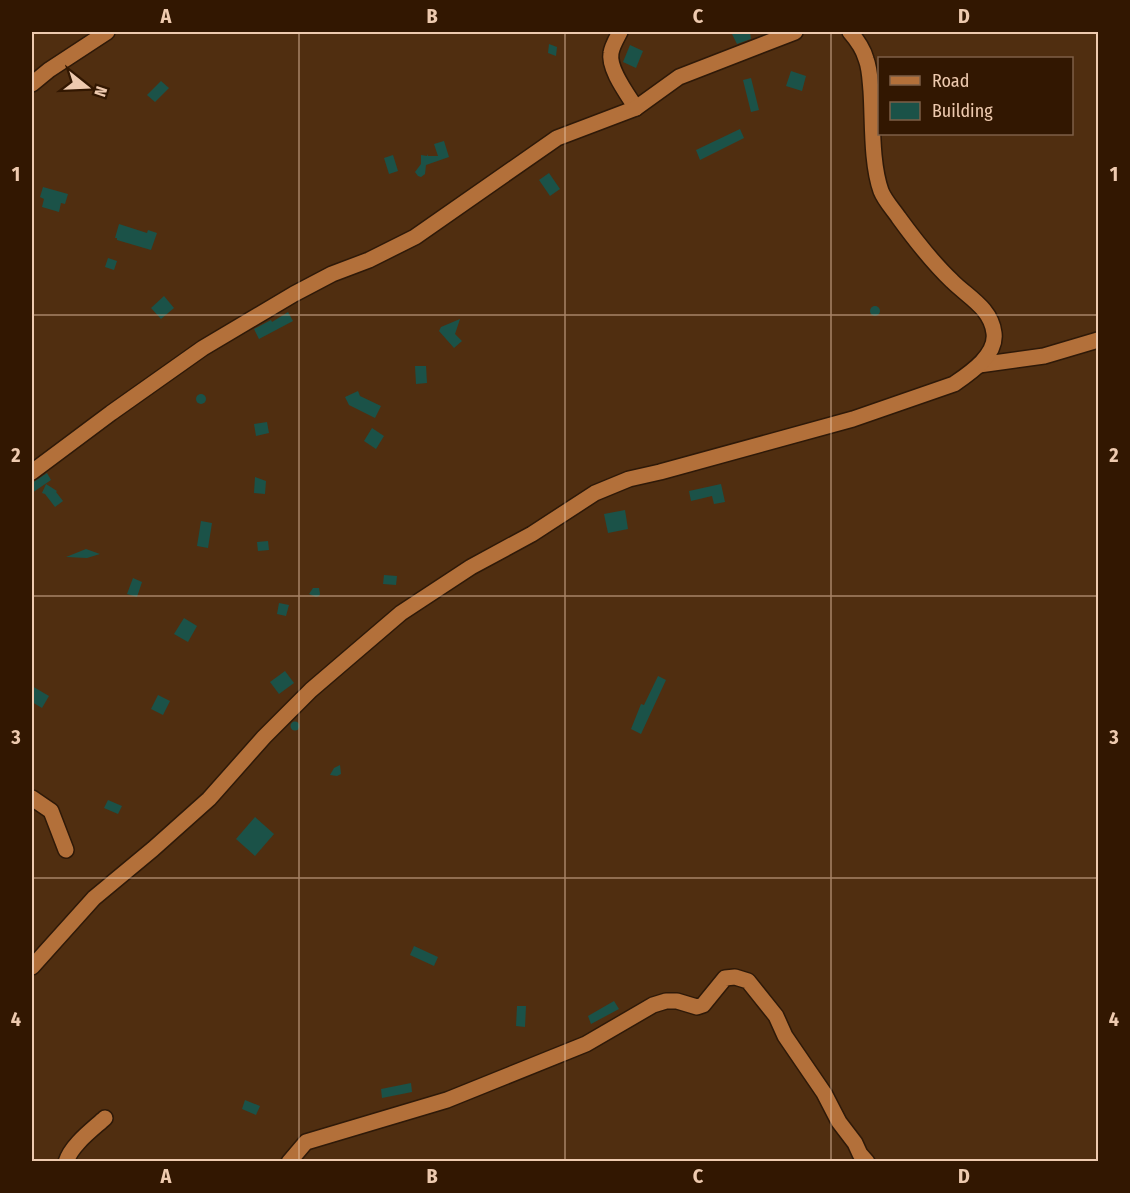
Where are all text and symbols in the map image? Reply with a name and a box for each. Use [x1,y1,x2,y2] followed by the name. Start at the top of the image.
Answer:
[160,4,173,28] text: A
[426,4,438,28] text: B
[693,4,704,28] text: C
[958,4,970,28] text: D
[57,57,117,117] north arrow
[878,57,1073,135] legend
[932,70,969,92] text: Road
[90,84,111,99] text: N
[932,100,993,122] text: Building
[12,162,20,186] text: 1
[1110,162,1118,186] text: 1
[10,443,21,467] text: 2
[1108,443,1119,467] text: 2
[10,725,21,749] text: 3
[1108,725,1119,749] text: 3
[11,1007,21,1031] text: 4
[1109,1007,1119,1031] text: 4
[160,1164,173,1188] text: A
[426,1164,438,1188] text: B
[693,1164,704,1188] text: C
[958,1164,970,1188] text: D

